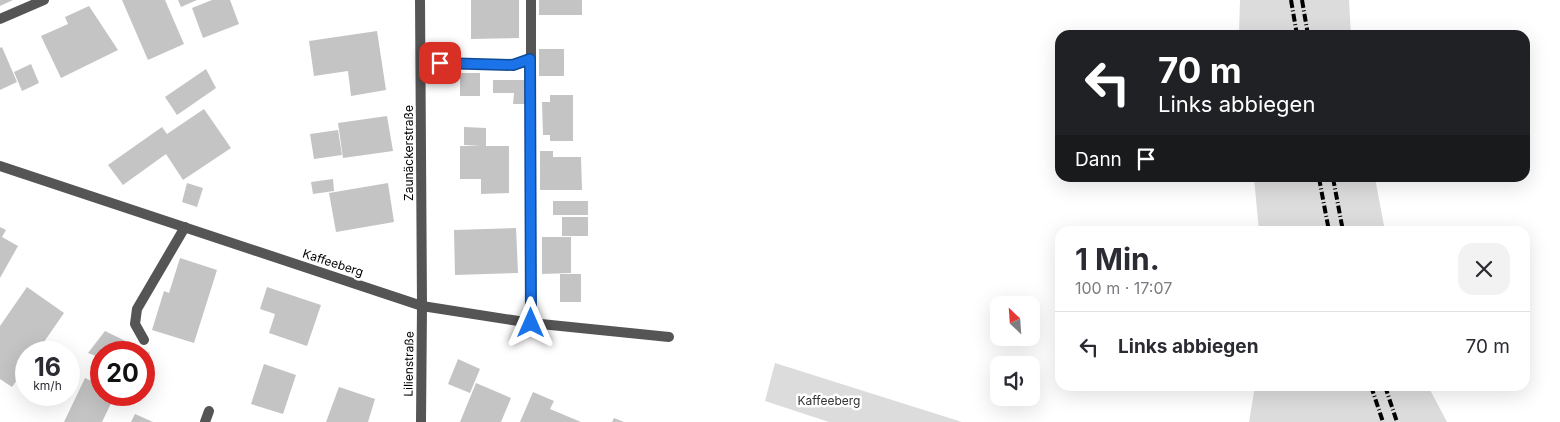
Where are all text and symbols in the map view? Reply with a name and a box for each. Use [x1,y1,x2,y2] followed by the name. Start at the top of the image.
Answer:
[419,42,461,84] pin
[426,49,454,77] icon: arrive
[1158,49,1242,91] text: 70 m
[1075,50,1140,115] icon: left
[1158,91,1315,117] text: Links abbiegen
[401,105,416,201] street label: Zaunäckerstraße
[1132,145,1160,173] icon: arrive
[1075,148,1122,171] text: Dann
[1075,241,1160,277] text: 1 Min.
[1458,243,1510,295] button: close
[301,246,365,279] street label: Kaffeeberg
[1075,278,1172,298] text: 100 m · 17:07
[504,296,556,348] position arrow
[990,296,1040,346] north arrow
[990,296,1040,406] map controls
[400,331,417,397] street label: Lilienstraße
[1075,333,1103,361] icon: left
[1118,335,1259,358] text: Links abbiegen
[1466,335,1510,358] text: 70 m
[90,341,155,406] speed limit sign: 20
[34,352,61,382] text: 16
[990,356,1040,406] button: sound
[33,378,62,393] text: km/h
[798,393,860,408] park label: Kaffeeberg

